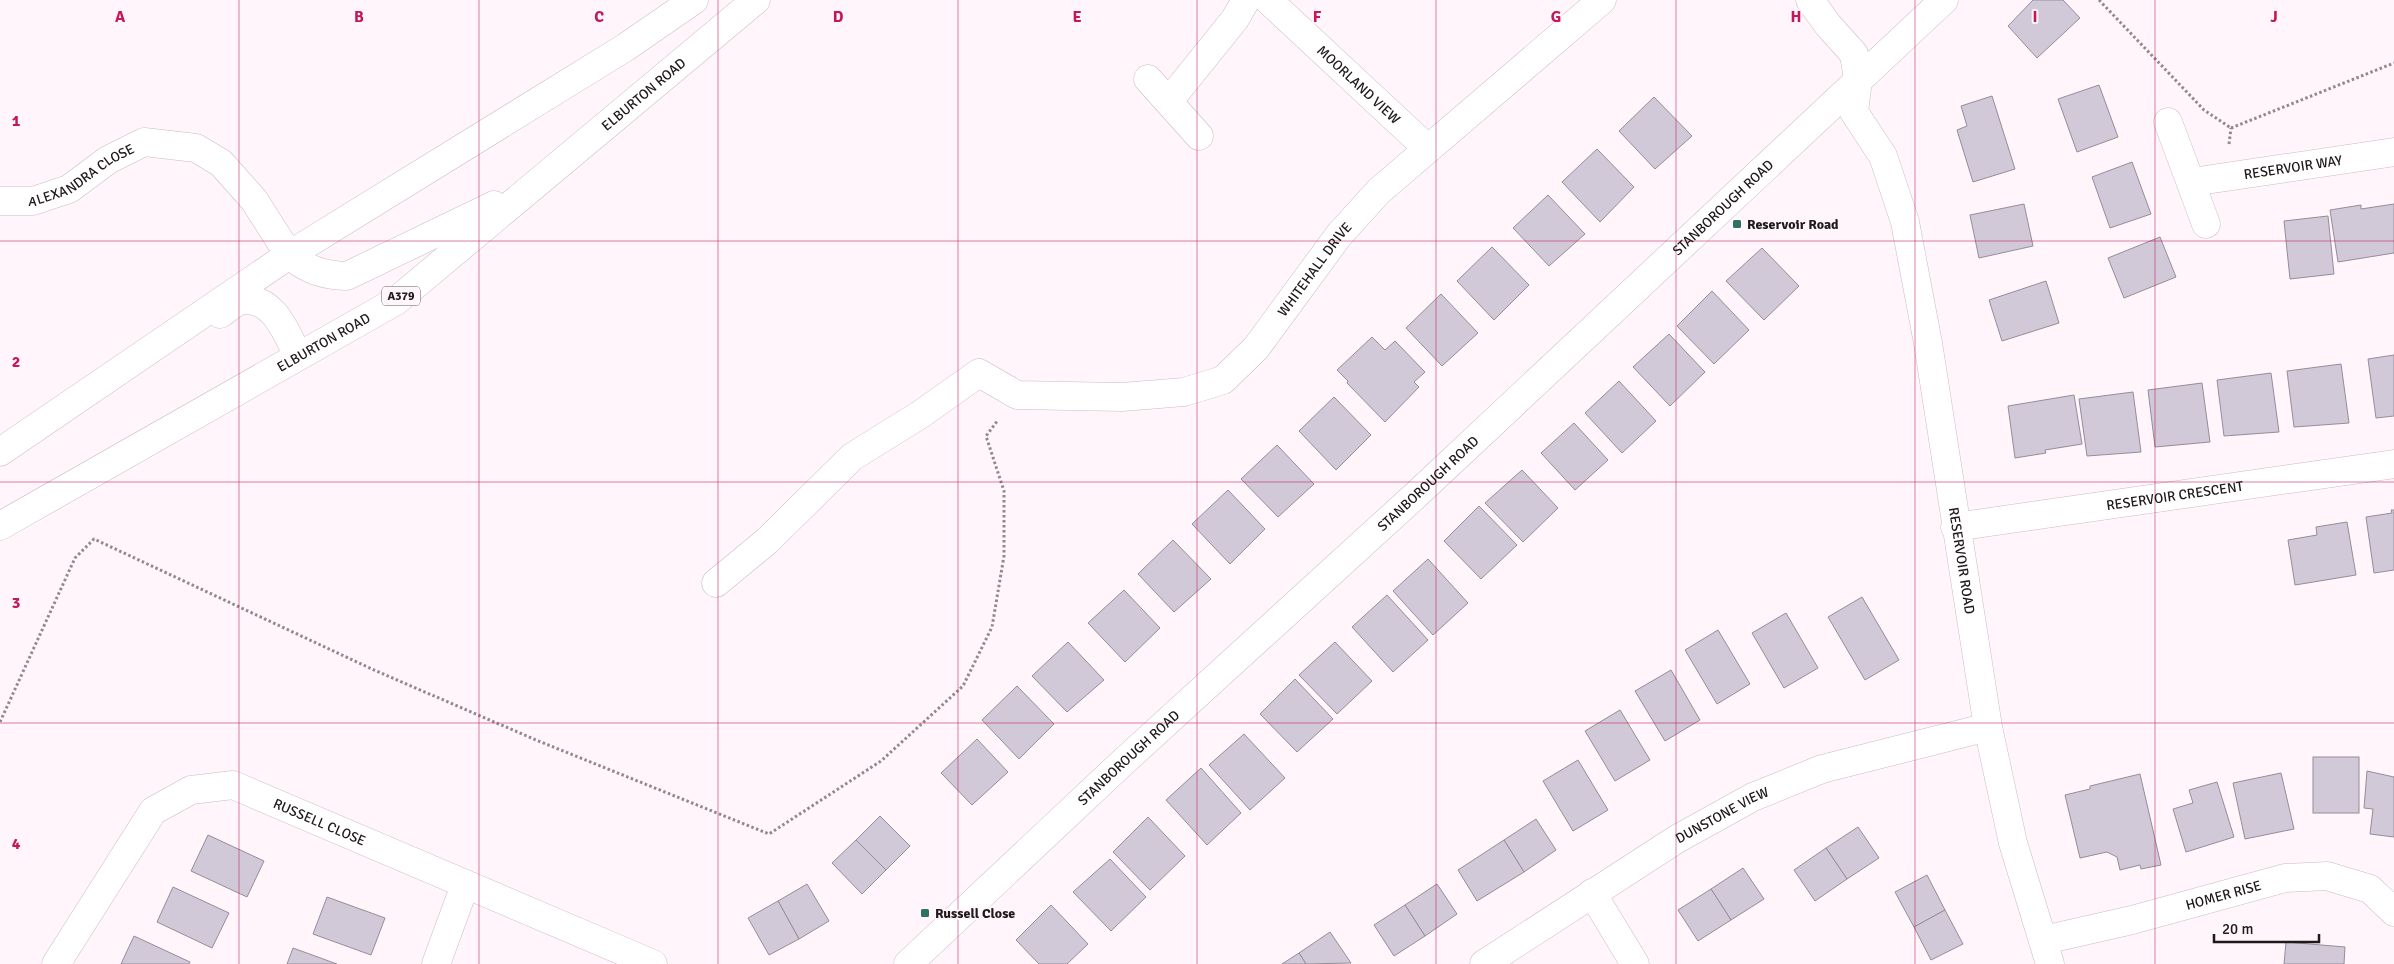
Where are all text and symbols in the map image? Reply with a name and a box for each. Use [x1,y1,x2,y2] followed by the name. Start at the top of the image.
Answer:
[115,7,126,27] text: A
[354,7,364,27] text: B
[594,7,604,27] text: C
[833,7,844,27] text: D
[1072,7,1082,27] text: E
[1313,7,1322,27] text: F
[1551,7,1561,27] text: G
[1791,7,1801,27] text: H
[2032,7,2038,27] text: I
[2270,7,2278,27] text: J
[1313,42,1404,128] street label: MOORLAND VIEW
[598,54,689,135] street label: ELBURTON ROAD
[12,111,21,131] text: 1
[28,140,137,210] street label: ALEXANDRA CLOSE
[2243,152,2343,183] street label: RESERVOIR WAY
[1669,156,1777,259] street label: STANBOROUGH ROAD
[1747,216,1839,233] place label: Reservoir Road
[1731,218,1743,230] marker: Reservoir Road
[1274,219,1356,320] street label: WHITEHALL DRIVE
[382,286,420,306] road number: A379
[274,309,373,376] street label: ELBURTON ROAD
[12,352,20,372] text: 2
[1374,433,1482,535] street label: STANBOROUGH ROAD
[2105,478,2245,514] street label: RESERVOIR CRESCENT
[1945,506,1978,615] street label: RESERVOIR ROAD
[12,593,20,613] text: 3
[1074,707,1183,809] street label: STANBOROUGH ROAD
[1672,784,1771,847] street label: DUNSTONE VIEW
[271,795,368,850] street label: RUSSELL CLOSE
[12,834,21,854] text: 4
[2184,877,2263,914] street label: HOMER RISE
[935,905,1015,922] place label: Russell Close
[919,907,931,919] marker: Russell Close
[2214,912,2319,944] scale bar
[2222,920,2253,938] text: 20 m

